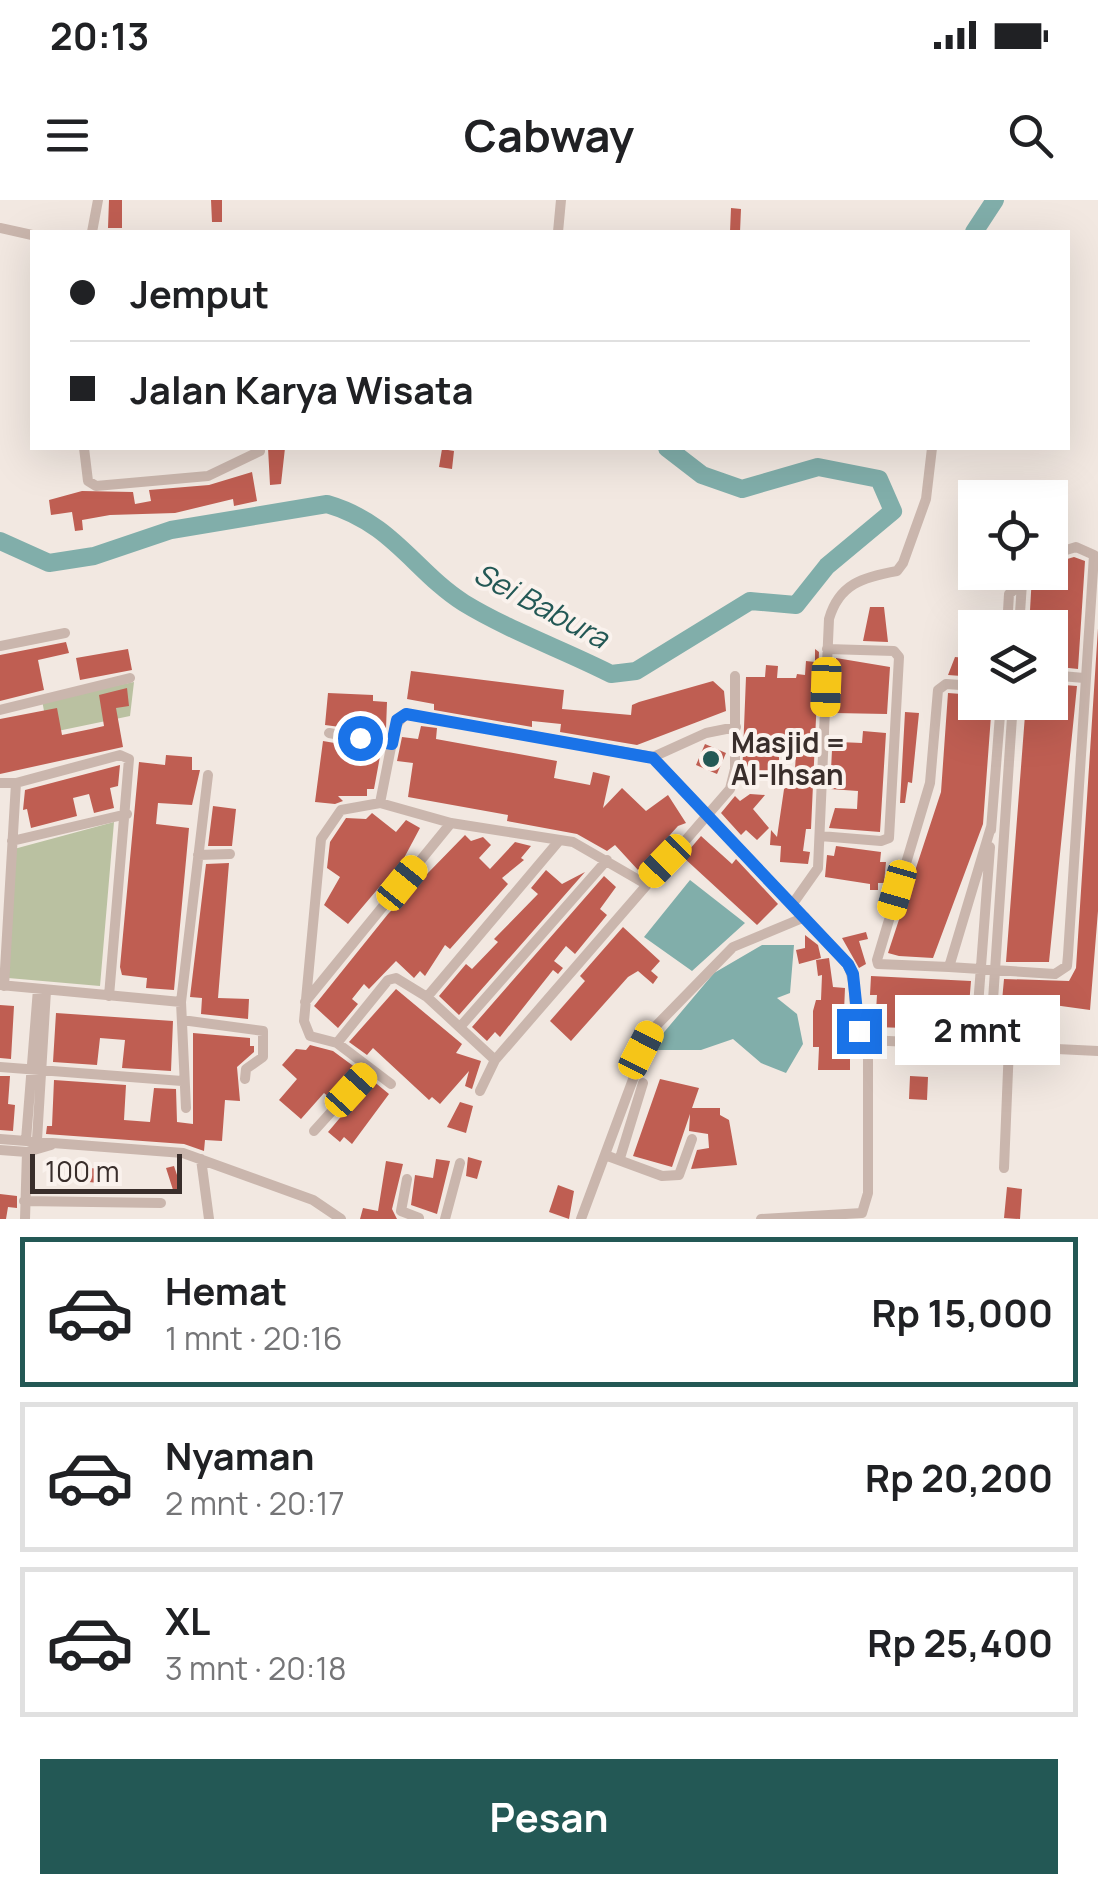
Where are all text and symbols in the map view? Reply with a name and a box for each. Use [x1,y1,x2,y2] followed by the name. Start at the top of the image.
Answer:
[50,9,149,61] text: 20:13
[464,104,634,166] text: Cabway
[40,108,95,163] icon: menu
[1003,108,1058,163] icon: search
[130,267,269,319] text: Jemput
[130,363,474,415] text: Jalan Karya Wisata
[958,480,1068,720] map controls
[958,480,1068,590] button: locate
[467,552,617,658] water label: Sei Babura
[958,610,1068,720] button: layers
[810,656,842,718] car
[338,716,383,761] route start
[731,723,846,793] place label: Masjid = Al-Ihsan
[700,748,722,770] marker: Masjid = Al-Ihsan
[633,829,697,893] car
[371,850,433,916] car
[874,857,920,923] car
[894,996,1059,1066] callout: 2 mnt
[933,1008,1022,1052] text: 2 mnt
[837,1009,882,1054] route end
[614,1016,668,1084] car
[320,1058,382,1122] car
[30,1149,182,1194] scale bar
[45,1152,119,1190] text: 100 m
[165,1264,287,1316] text: Hemat
[45,1267,135,1357] icon: car
[871,1286,1053,1338] text: Rp 15,000
[165,1316,343,1360] text: 1 mnt · 20:16
[165,1429,315,1481] text: Nyaman
[45,1432,135,1522] icon: car
[865,1451,1053,1503] text: Rp 20,200
[165,1481,345,1525] text: 2 mnt · 20:17
[165,1594,210,1646] text: XL
[45,1597,135,1687] icon: car
[867,1616,1053,1668] text: Rp 25,400
[165,1646,347,1690] text: 3 mnt · 20:18
[40,1759,1058,1874] button: Pesan

